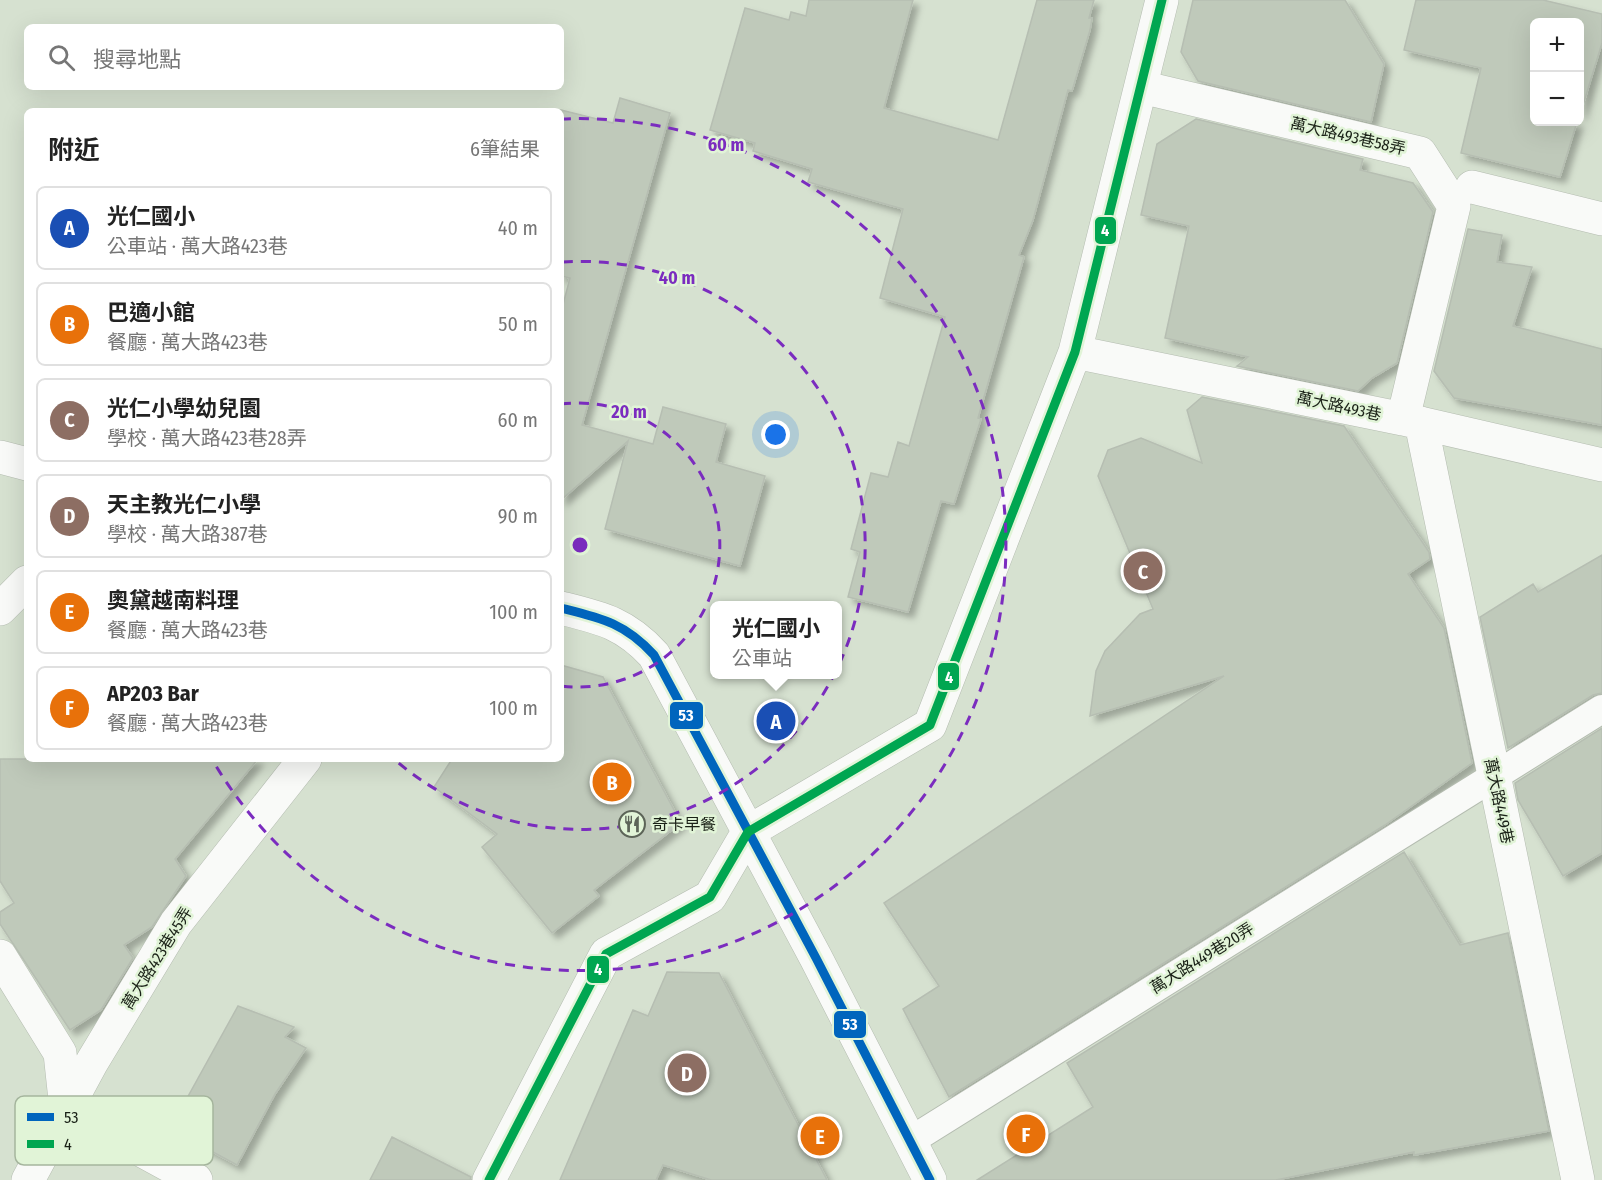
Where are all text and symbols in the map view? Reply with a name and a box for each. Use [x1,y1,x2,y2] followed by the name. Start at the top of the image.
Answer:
[1530,18,1584,126] map controls
[1530,18,1584,72] button: +
[24,24,564,90] search box
[45,41,78,74] icon: search
[93,46,181,73] text: 搜尋地點
[1530,72,1584,126] button: −
[1289,114,1407,158] street label: 萬大路493巷58弄
[708,134,744,156] text: 60 m
[48,135,100,166] text: 附近
[470,137,540,161] text: 6筆結果
[107,203,195,230] text: 光仁國小
[64,216,75,240] text: A
[498,216,538,240] text: 40 m
[1094,216,1117,245] line badge: 4
[1101,221,1109,240] text: 4
[107,234,288,258] text: 公車站 · 萬大路423巷
[659,267,695,289] text: 40 m
[107,299,195,326] text: 巴適小館
[64,312,75,336] text: B
[498,312,538,336] text: 50 m
[107,330,268,354] text: 餐廳 · 萬大路423巷
[1295,388,1383,424] street label: 萬大路493巷
[107,395,261,422] text: 光仁小學幼兒園
[610,401,647,423] text: 20 m
[64,408,75,432] text: C
[498,408,538,432] text: 60 m
[761,420,790,449] your location
[107,426,307,450] text: 學校 · 萬大路423巷28弄
[107,491,261,518] text: 天主教光仁小學
[64,504,75,528] text: D
[498,504,538,528] text: 90 m
[107,522,268,546] text: 學校 · 萬大路387巷
[570,535,590,555] centre of rings
[1124,548,1162,594] pin: C
[107,587,239,614] text: 奧黛越南料理
[65,600,74,624] text: E
[489,600,538,624] text: 100 m
[710,601,842,679] popup
[732,615,820,642] text: 光仁國小
[107,618,268,642] text: 餐廳 · 萬大路423巷
[732,646,792,670] text: 公車站
[937,662,960,691] line badge: 4
[945,668,953,687] text: 4
[107,680,199,707] text: AP203 Bar
[65,696,74,720] text: F
[489,696,538,720] text: 100 m
[756,698,796,744] pin: A
[669,701,704,730] line badge: 53
[678,706,694,725] text: 53
[107,711,268,735] text: 餐廳 · 萬大路423巷
[1481,756,1517,846] street label: 萬大路449巷
[592,760,632,804] pin: B
[617,809,647,839] restaurant icon: 奇卡早餐
[652,815,716,834] place label: 奇卡早餐
[118,903,196,1013] street label: 萬大路423巷45弄
[1147,919,1257,997] street label: 萬大路449巷20弄
[586,955,610,984] line badge: 4
[594,960,602,979] text: 4
[833,1010,867,1039] line badge: 53
[842,1015,858,1034] text: 53
[668,1050,706,1096] pin: D
[15,1096,213,1165] legend
[64,1108,78,1127] text: 53
[1006,1112,1046,1156] pin: F
[800,1114,840,1158] pin: E
[64,1135,72,1154] text: 4

